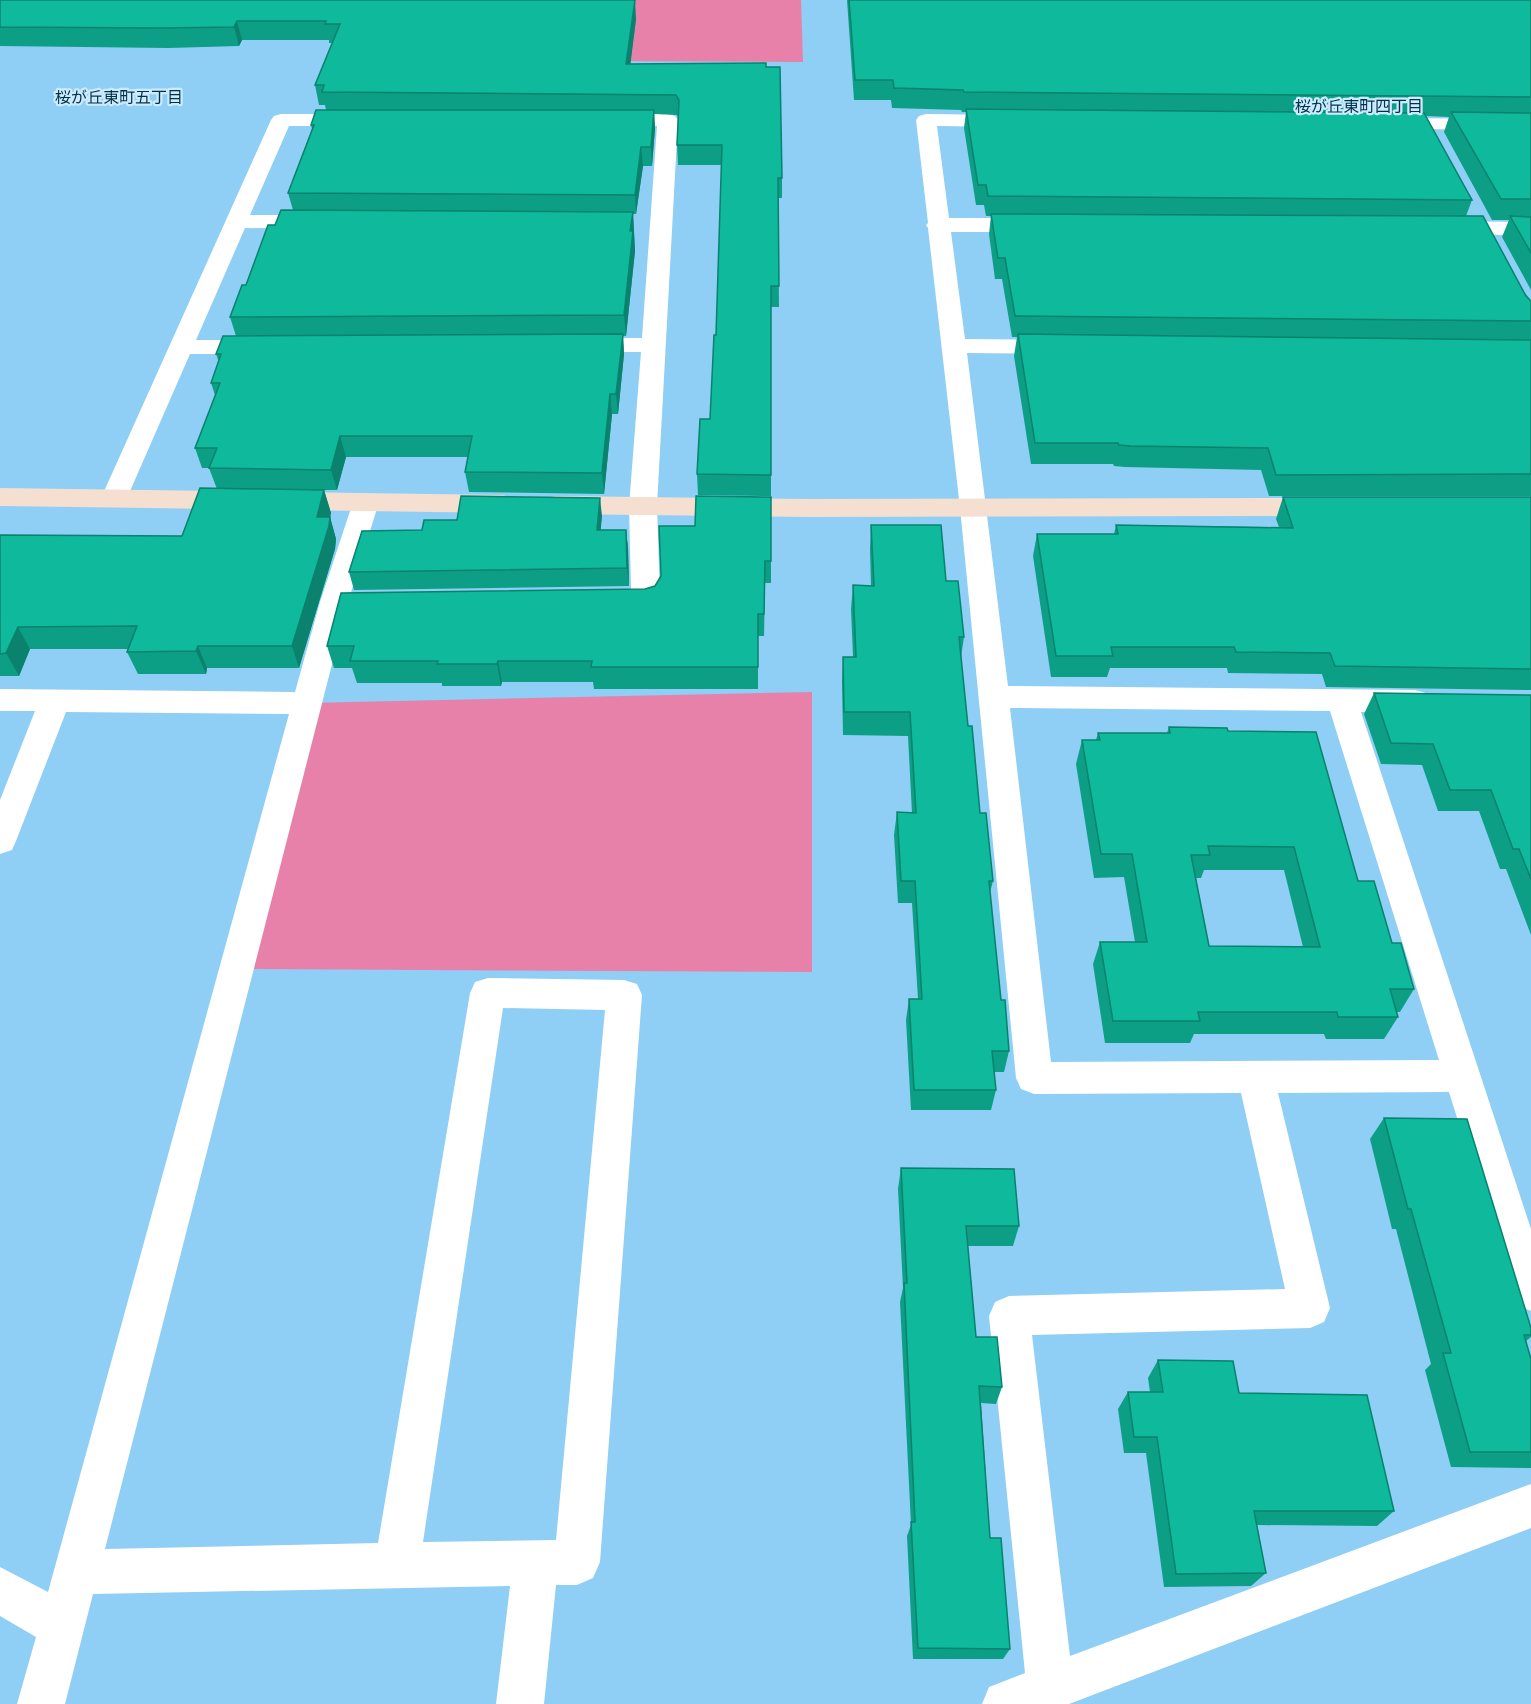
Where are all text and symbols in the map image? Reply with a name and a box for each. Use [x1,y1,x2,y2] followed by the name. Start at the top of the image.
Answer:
[55,88,183,107] district label: 桜が丘東町五丁目
[1295,97,1423,116] district label: 桜が丘東町四丁目

